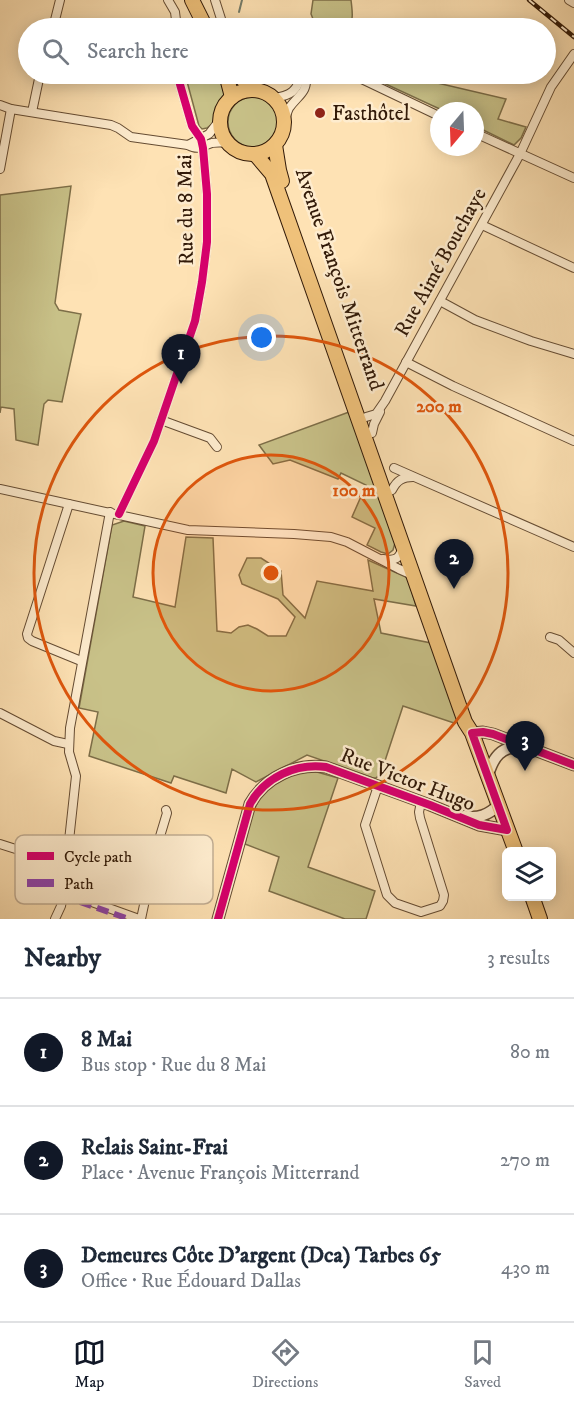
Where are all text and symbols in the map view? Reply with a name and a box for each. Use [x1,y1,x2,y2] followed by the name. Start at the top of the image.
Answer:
[18,18,556,84] search box
[39,35,72,68] icon: search
[87,38,189,65] text: Search here
[332,101,410,127] place label: Fasthôtel
[430,102,484,156] north arrow
[313,106,327,120] marker: Fasthôtel
[172,154,200,266] street label: Rue du 8 Mai
[289,165,389,394] street label: Avenue François Mitterrand
[389,183,493,341] street label: Rue Aimé Bouchaye
[247,323,276,352] your location
[162,334,201,384] pin: 1
[416,396,462,418] text: 200 m
[332,480,376,502] text: 100 m
[434,540,474,589] pin: 2
[261,563,281,583] centre of rings
[506,722,544,771] pin: 3
[337,742,479,818] street label: Rue Victor Hugo
[15,835,213,904] legend
[64,847,133,867] text: Cycle path
[502,847,556,901] map controls
[502,847,556,901] button: layers
[64,874,94,894] text: Path
[24,942,101,975] text: Nearby
[487,946,550,971] text: 3 results
[81,1026,132,1053] text: 8 Mai
[40,1040,47,1065] text: 1
[510,1040,550,1065] text: 80 m
[81,1053,266,1078] text: Bus stop · Rue du 8 Mai
[81,1134,228,1161] text: Relais Saint-Frai
[39,1148,48,1173] text: 2
[500,1148,550,1173] text: 270 m
[81,1161,360,1186] text: Place · Avenue François Mitterrand
[81,1242,441,1269] text: Demeures Côte D'argent (Dca) Tarbes 65
[40,1256,47,1281] text: 3
[501,1256,550,1281] text: 430 m
[81,1269,301,1294] text: Office · Rue Édouard Dallas
[73,1336,106,1392] tab: Map
[252,1336,318,1392] tab: Directions
[464,1336,501,1392] tab: Saved

